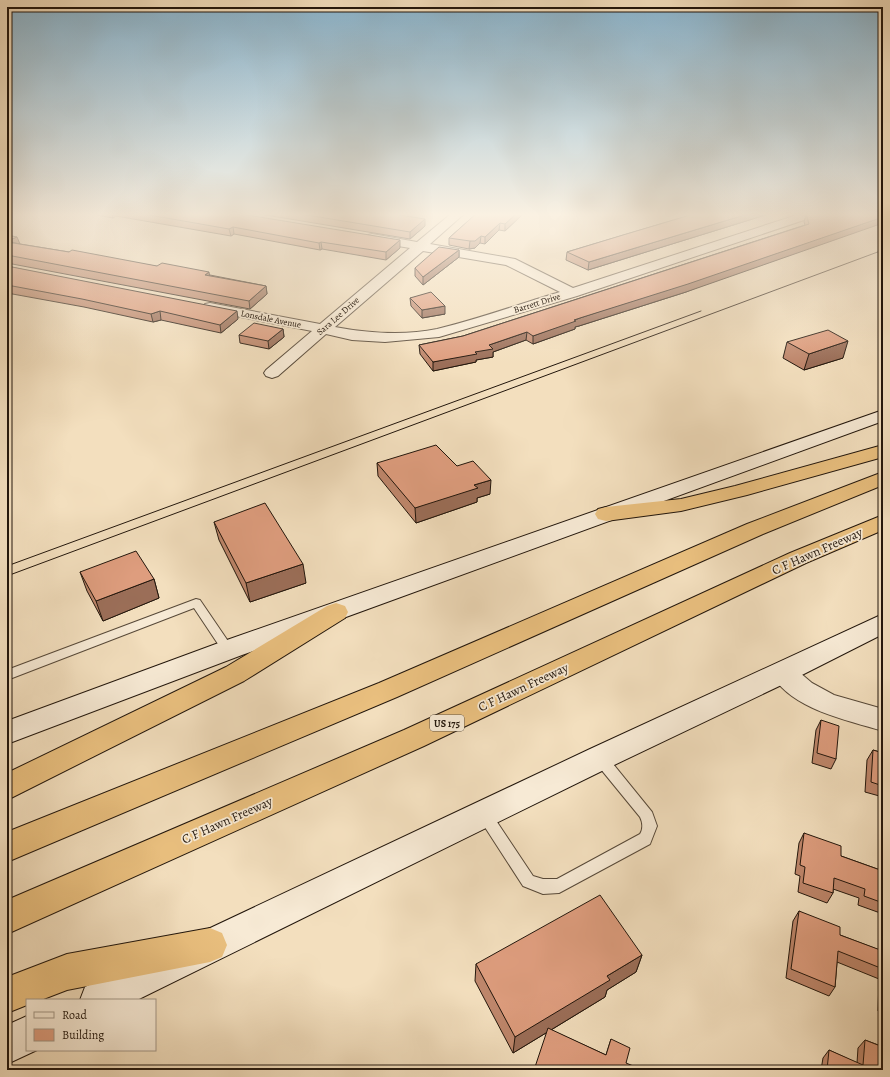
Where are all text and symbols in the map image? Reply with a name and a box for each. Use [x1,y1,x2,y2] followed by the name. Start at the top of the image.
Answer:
[512,290,562,316] street label: Barrett Drive
[314,294,362,338] street label: Sara Lee Drive
[240,307,302,331] street label: Lonsdale Avenue
[769,523,865,579] street label: C F Hawn Freeway
[475,659,571,715] street label: C F Hawn Freeway
[430,715,464,731] road number: US 175
[179,792,275,848] street label: C F Hawn Freeway
[26,999,156,1051] legend
[62,1007,88,1023] text: Road
[62,1027,104,1043] text: Building

